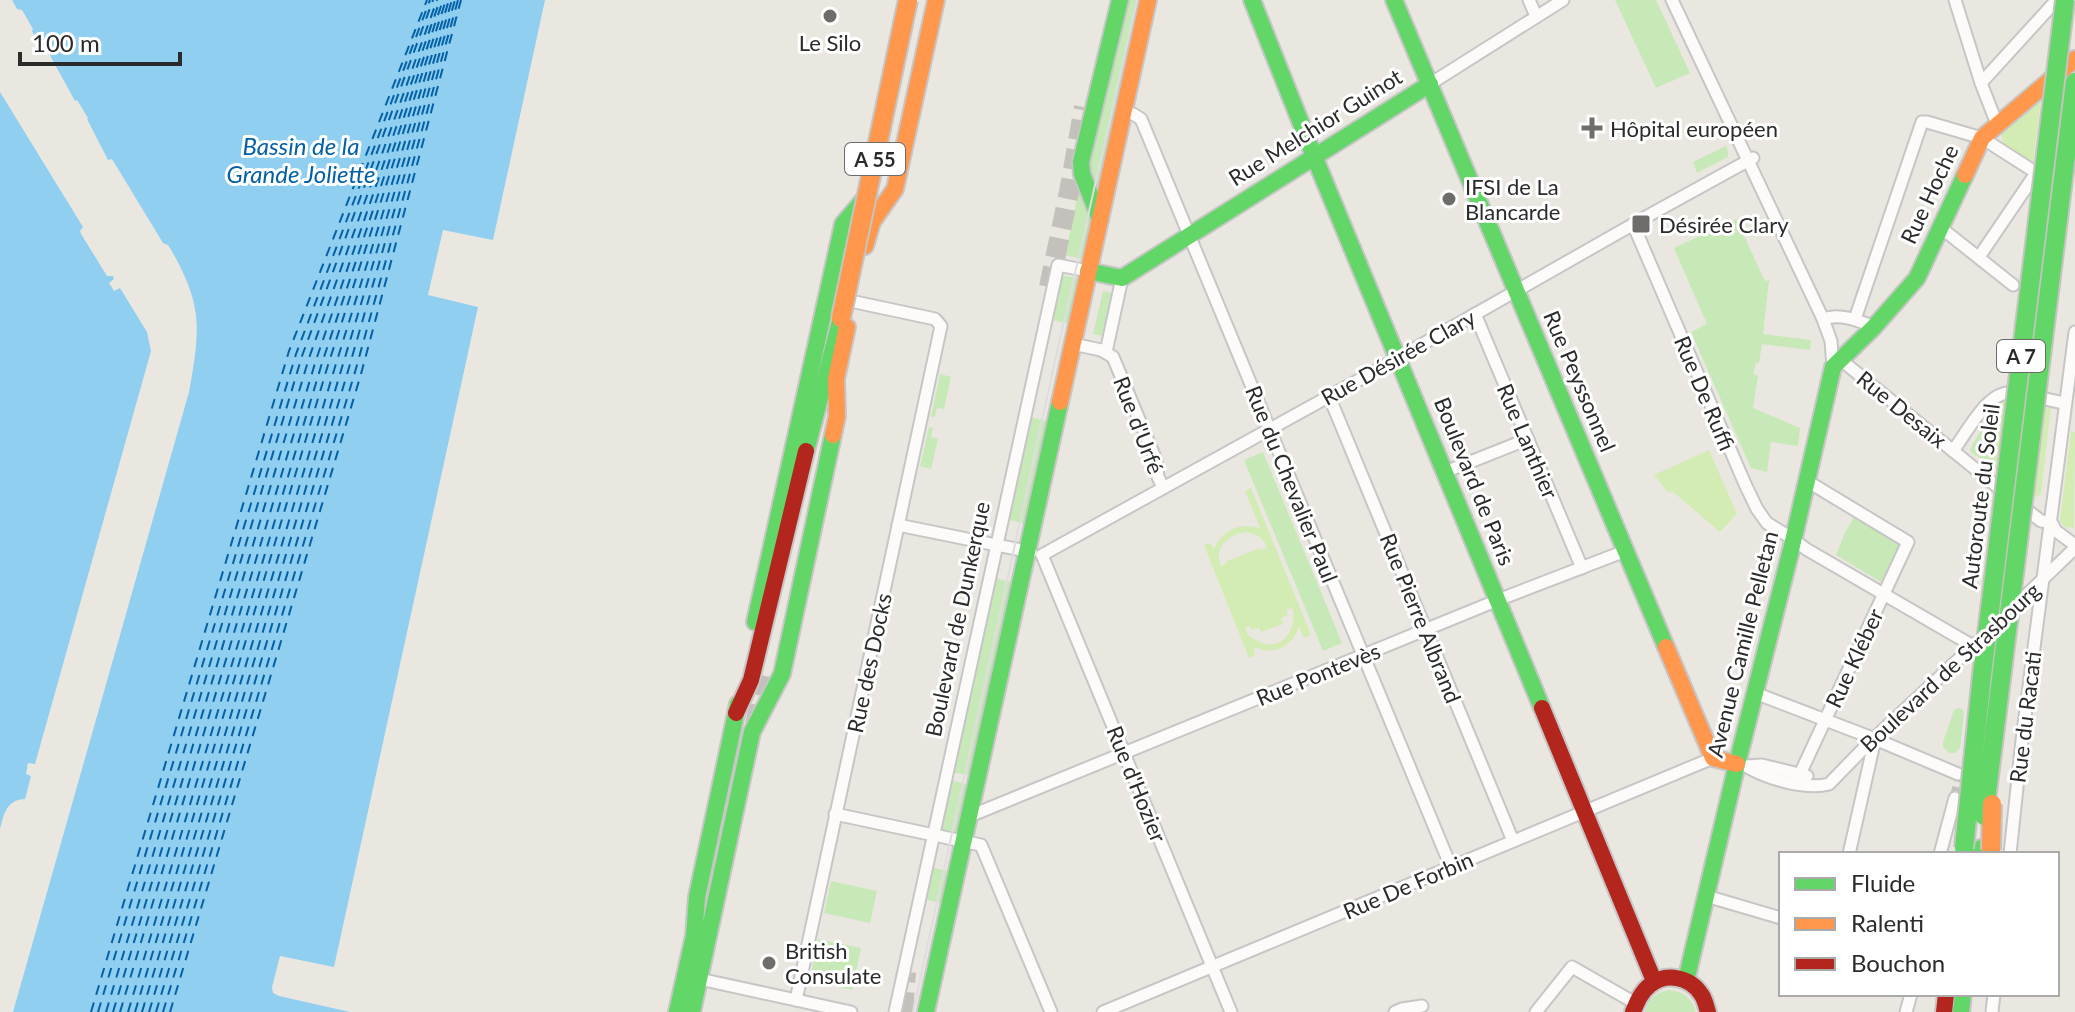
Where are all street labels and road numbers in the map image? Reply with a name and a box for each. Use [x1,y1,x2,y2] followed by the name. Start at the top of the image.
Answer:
[1223,63,1407,191] street label: Rue Melchior Guinot
[1894,140,1964,248] street label: Rue Hoche
[845,143,905,175] road number: A 55
[1316,303,1481,411] street label: Rue Désirée Clary
[1538,306,1622,456] street label: Rue Peyssonnel
[1669,332,1741,454] street label: Rue De Ruffi
[1997,340,2045,372] road number: A 7
[1852,365,1952,453] street label: Rue Desaix
[1108,372,1170,478] street label: Rue d'Urfé
[1492,379,1564,503] street label: Rue Lanthier
[1240,382,1344,586] street label: Rue du Chevalier Paul
[1429,393,1521,569] street label: Boulevard de Paris
[1955,402,2005,590] street label: Autoroute du Soleil
[919,499,995,739] street label: Boulevard de Dunkerque
[1701,528,1783,760] street label: Avenue Camille Pelletan
[1375,529,1467,707] street label: Rue Pierre Albrand
[1854,577,2046,757] street label: Boulevard de Strasbourg
[841,591,897,735] street label: Rue des Docks
[1819,604,1889,712] street label: Rue Kléber
[1252,637,1384,711] street label: Rue Pontevès
[2004,650,2046,784] street label: Rue du Racati
[1101,722,1173,846] street label: Rue d'Hozier
[1339,846,1477,924] street label: Rue De Forbin

